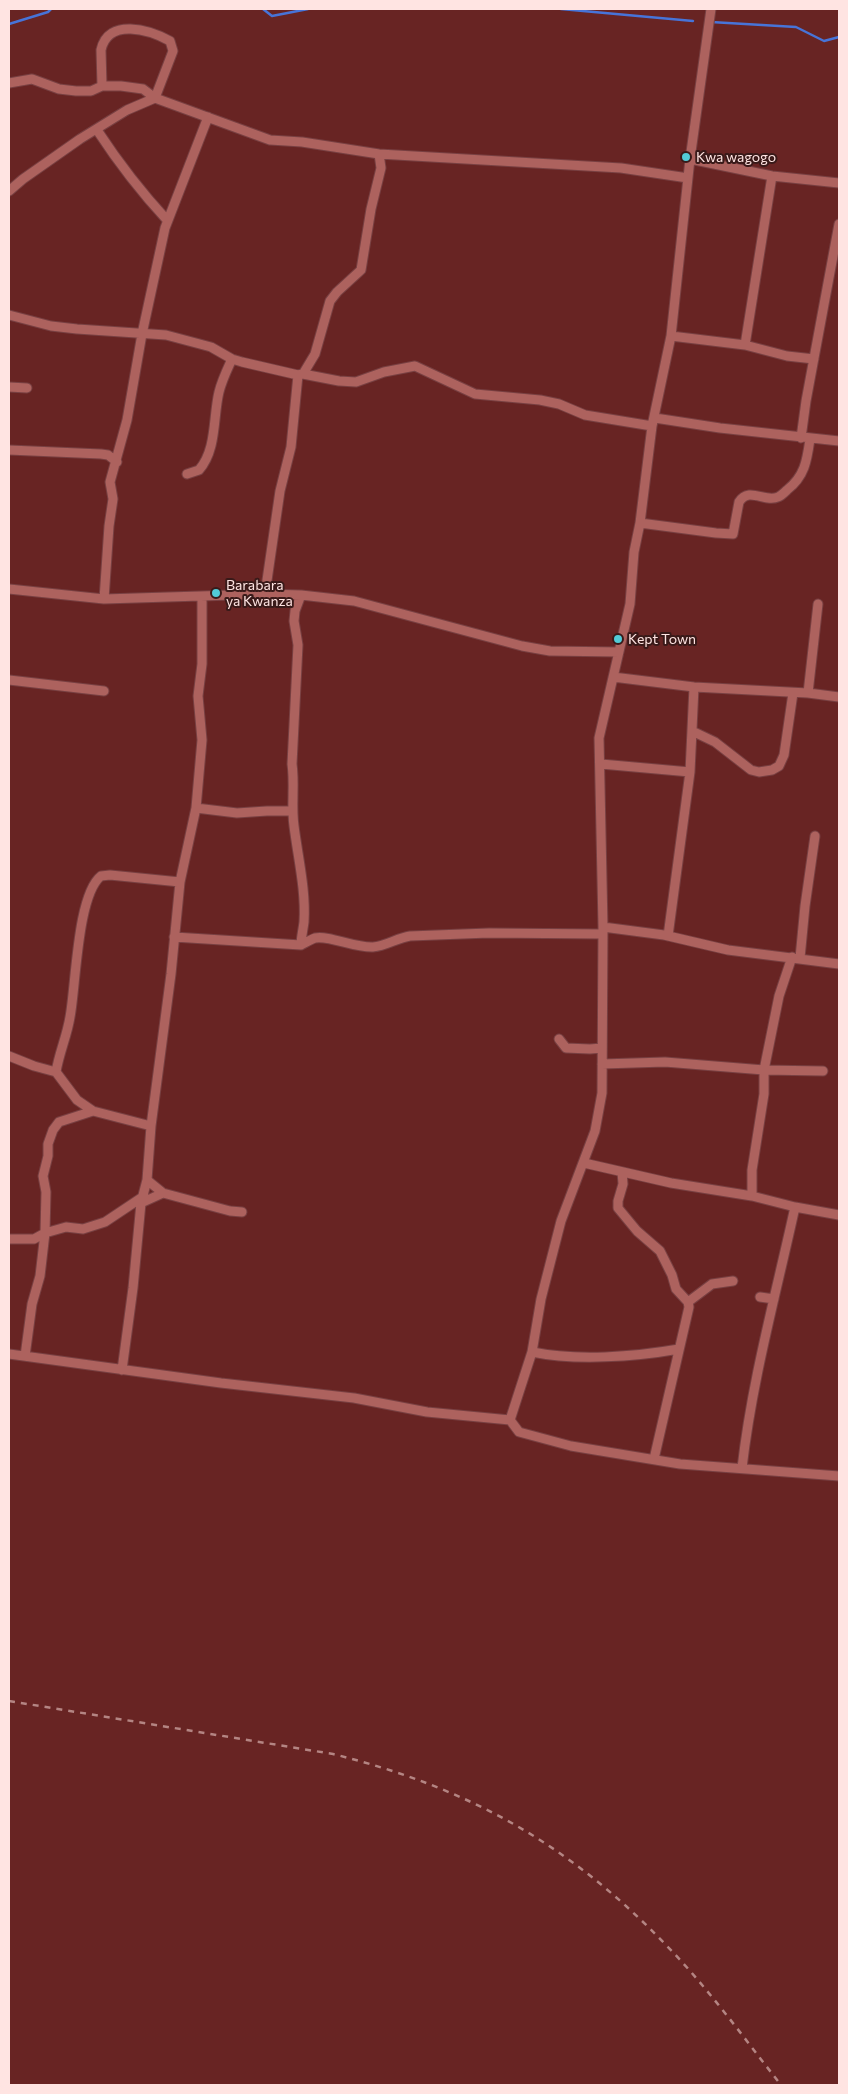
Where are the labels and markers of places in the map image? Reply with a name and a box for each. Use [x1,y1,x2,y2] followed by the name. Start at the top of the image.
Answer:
[696,149,776,165] place label: Kwa wagogo
[680,151,692,163] marker: Kwa wagogo
[226,577,293,610] place label: Barabara ya Kwanza
[210,587,222,599] marker: Barabara ya Kwanza
[628,631,696,647] place label: Kept Town
[612,633,624,645] marker: Kept Town

